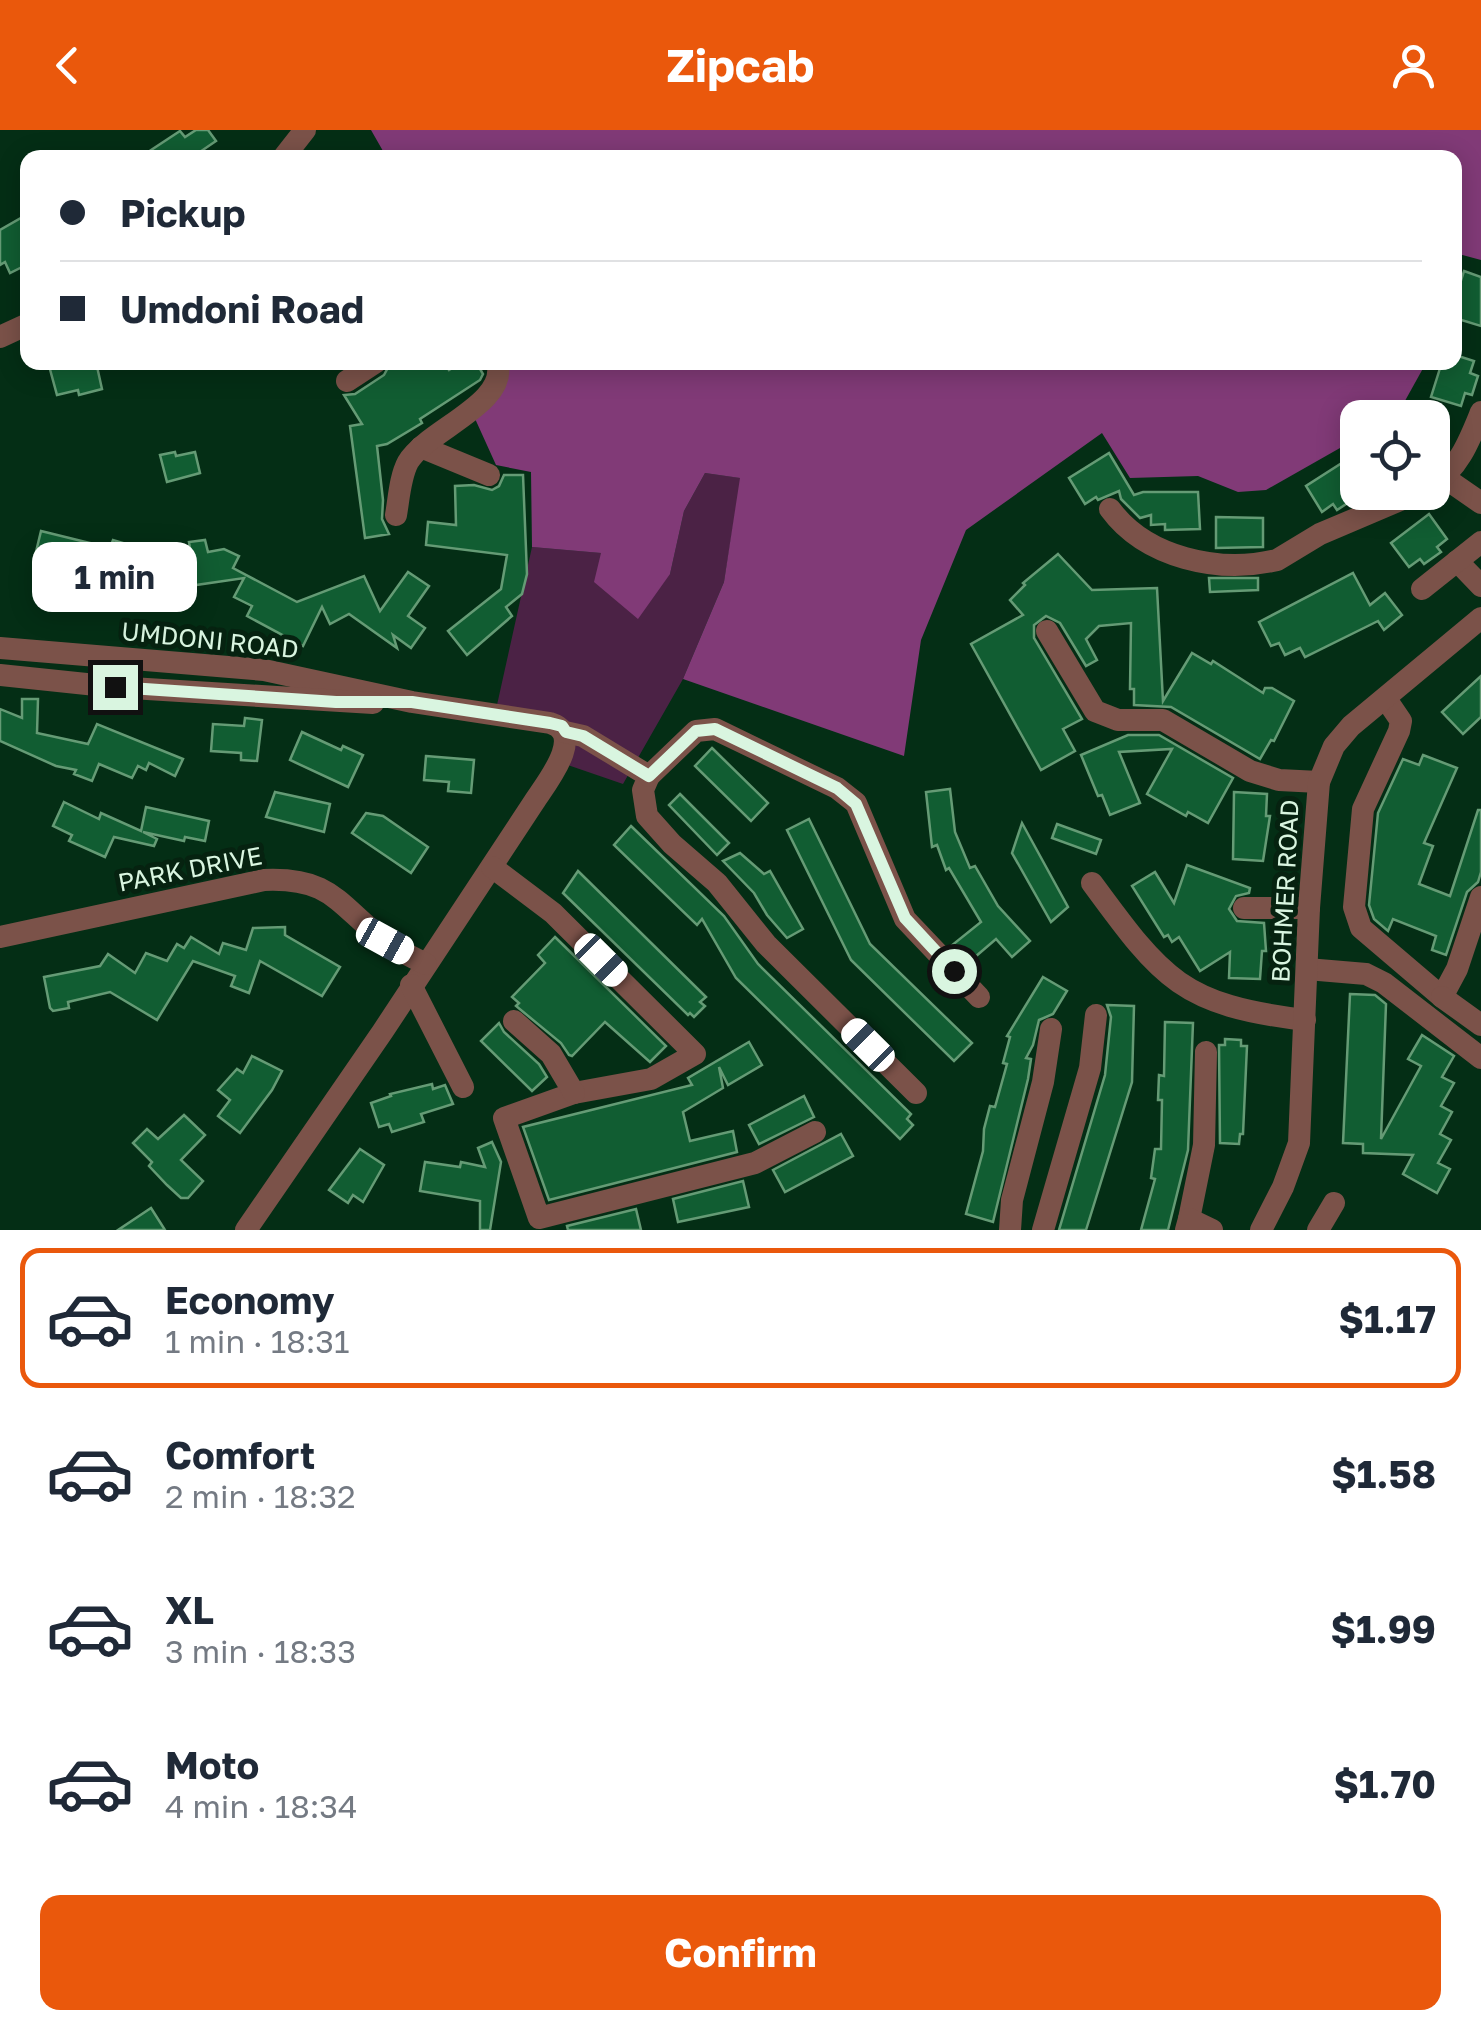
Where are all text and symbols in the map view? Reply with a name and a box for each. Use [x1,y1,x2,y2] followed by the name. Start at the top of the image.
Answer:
[40,38,95,93] icon: back
[666,38,815,92] text: Zipcab
[1386,38,1441,93] icon: person
[120,190,246,235] text: Pickup
[120,286,364,331] text: Umdoni Road
[1340,400,1450,510] map controls
[1340,400,1450,510] button: locate
[32,542,198,612] callout: 1 min
[74,558,155,596] text: 1 min
[120,615,300,664] street label: UMDONI ROAD
[93,665,138,710] route end
[1264,799,1305,983] street label: BOHMER ROAD
[115,839,265,898] street label: PARK DRIVE
[351,913,419,969] car
[569,928,633,992] car
[932,949,977,994] route start
[836,1013,900,1077] car
[45,1273,135,1363] icon: car
[165,1277,334,1322] text: Economy
[1339,1296,1436,1341] text: $1.17
[165,1322,350,1360] text: 1 min · 18:31
[45,1428,135,1518] icon: car
[165,1432,315,1477] text: Comfort
[1331,1451,1436,1496] text: $1.58
[165,1477,356,1515] text: 2 min · 18:32
[45,1583,135,1673] icon: car
[165,1587,214,1632] text: XL
[1331,1606,1436,1651] text: $1.99
[165,1632,356,1670] text: 3 min · 18:33
[45,1738,135,1828] icon: car
[165,1742,259,1787] text: Moto
[1333,1761,1436,1806] text: $1.70
[165,1787,358,1825] text: 4 min · 18:34
[40,1895,1441,2010] button: Confirm

